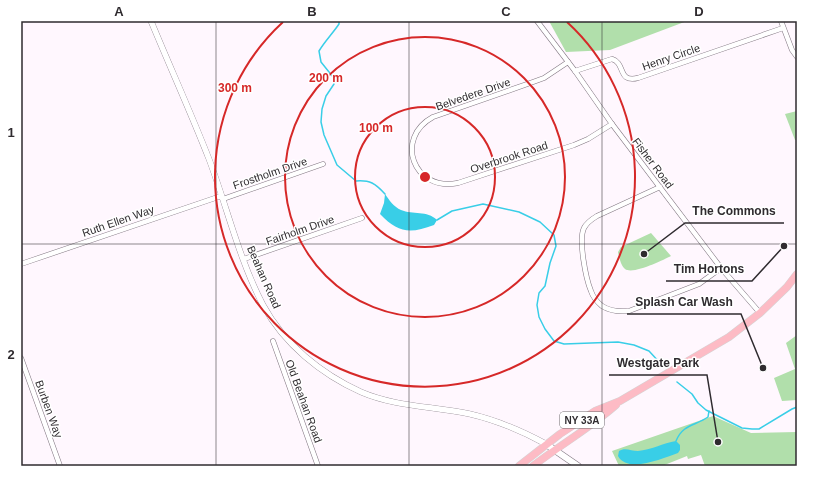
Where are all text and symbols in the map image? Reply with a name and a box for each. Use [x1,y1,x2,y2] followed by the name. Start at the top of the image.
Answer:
[114,4,124,19] text: A
[307,4,317,19] text: B
[501,4,511,19] text: C
[694,4,704,19] text: D
[640,41,702,73] street label: Henry Circle
[309,71,343,85] text: 200 m
[434,76,512,112] street label: Belvedere Drive
[218,81,252,95] text: 300 m
[359,121,393,135] text: 100 m
[7,125,15,140] text: 1
[630,135,676,191] street label: Fisher Road
[469,139,549,175] street label: Overbrook Road
[231,155,309,191] street label: Frostholm Drive
[418,170,432,184] centre of rings
[685,199,784,223] callout: The Commons
[80,203,156,239] street label: Ruth Ellen Way
[692,204,776,218] text: The Commons
[264,213,336,247] street label: Fairholm Drive
[245,244,283,310] street label: Beahan Road
[666,257,752,281] callout: Tim Hortons
[674,262,745,276] text: Tim Hortons
[627,290,741,314] callout: Splash Car Wash
[635,295,733,309] text: Splash Car Wash
[7,347,15,362] text: 2
[609,351,707,375] callout: Westgate Park
[617,356,700,370] text: Westgate Park
[283,358,325,444] street label: Old Beahan Road
[33,379,65,440] street label: Burben Way
[560,412,604,428] road number: NY 33A

